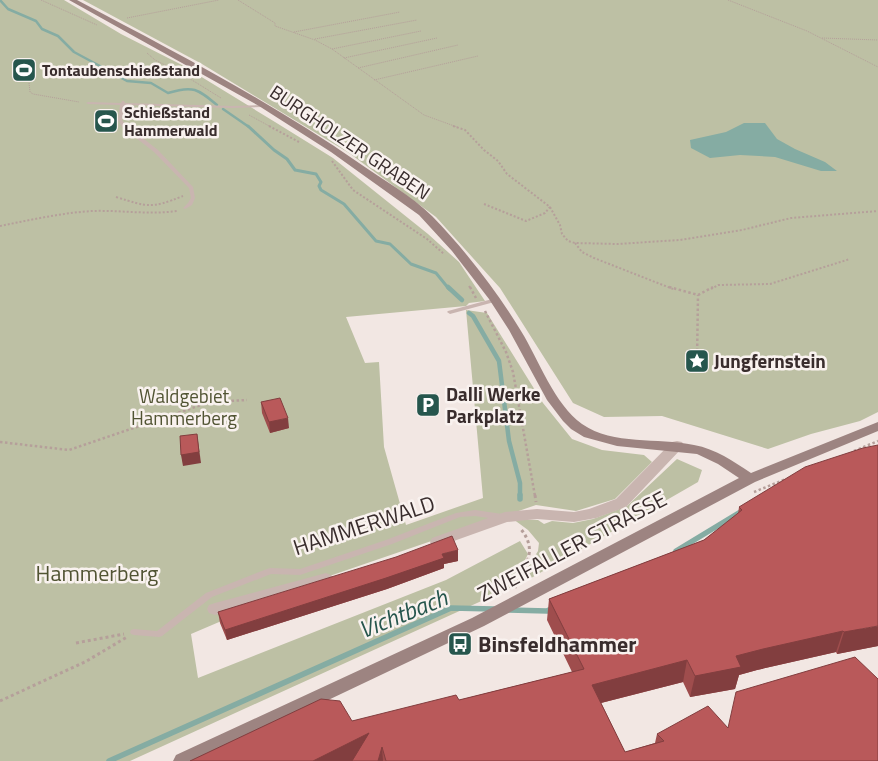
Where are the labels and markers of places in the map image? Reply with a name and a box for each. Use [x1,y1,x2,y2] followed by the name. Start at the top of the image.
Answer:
[11,57,37,83] sports icon: Tontaubenschießstand
[42,58,200,82] place label: Tontaubenschießstand
[124,100,218,142] place label: Schießstand Hammerwald
[93,108,119,134] sports icon: Schießstand Hammerwald
[714,346,826,375] place label: Jungfernstein
[684,348,710,374] place icon: Jungfernstein
[446,379,541,430] place label: Dalli Werke Parkplatz
[415,392,441,418] parking icon: Dalli Werke Parkplatz
[478,627,636,661] place label: Binsfeldhammer
[447,631,473,657] bus stop icon: Binsfeldhammer

